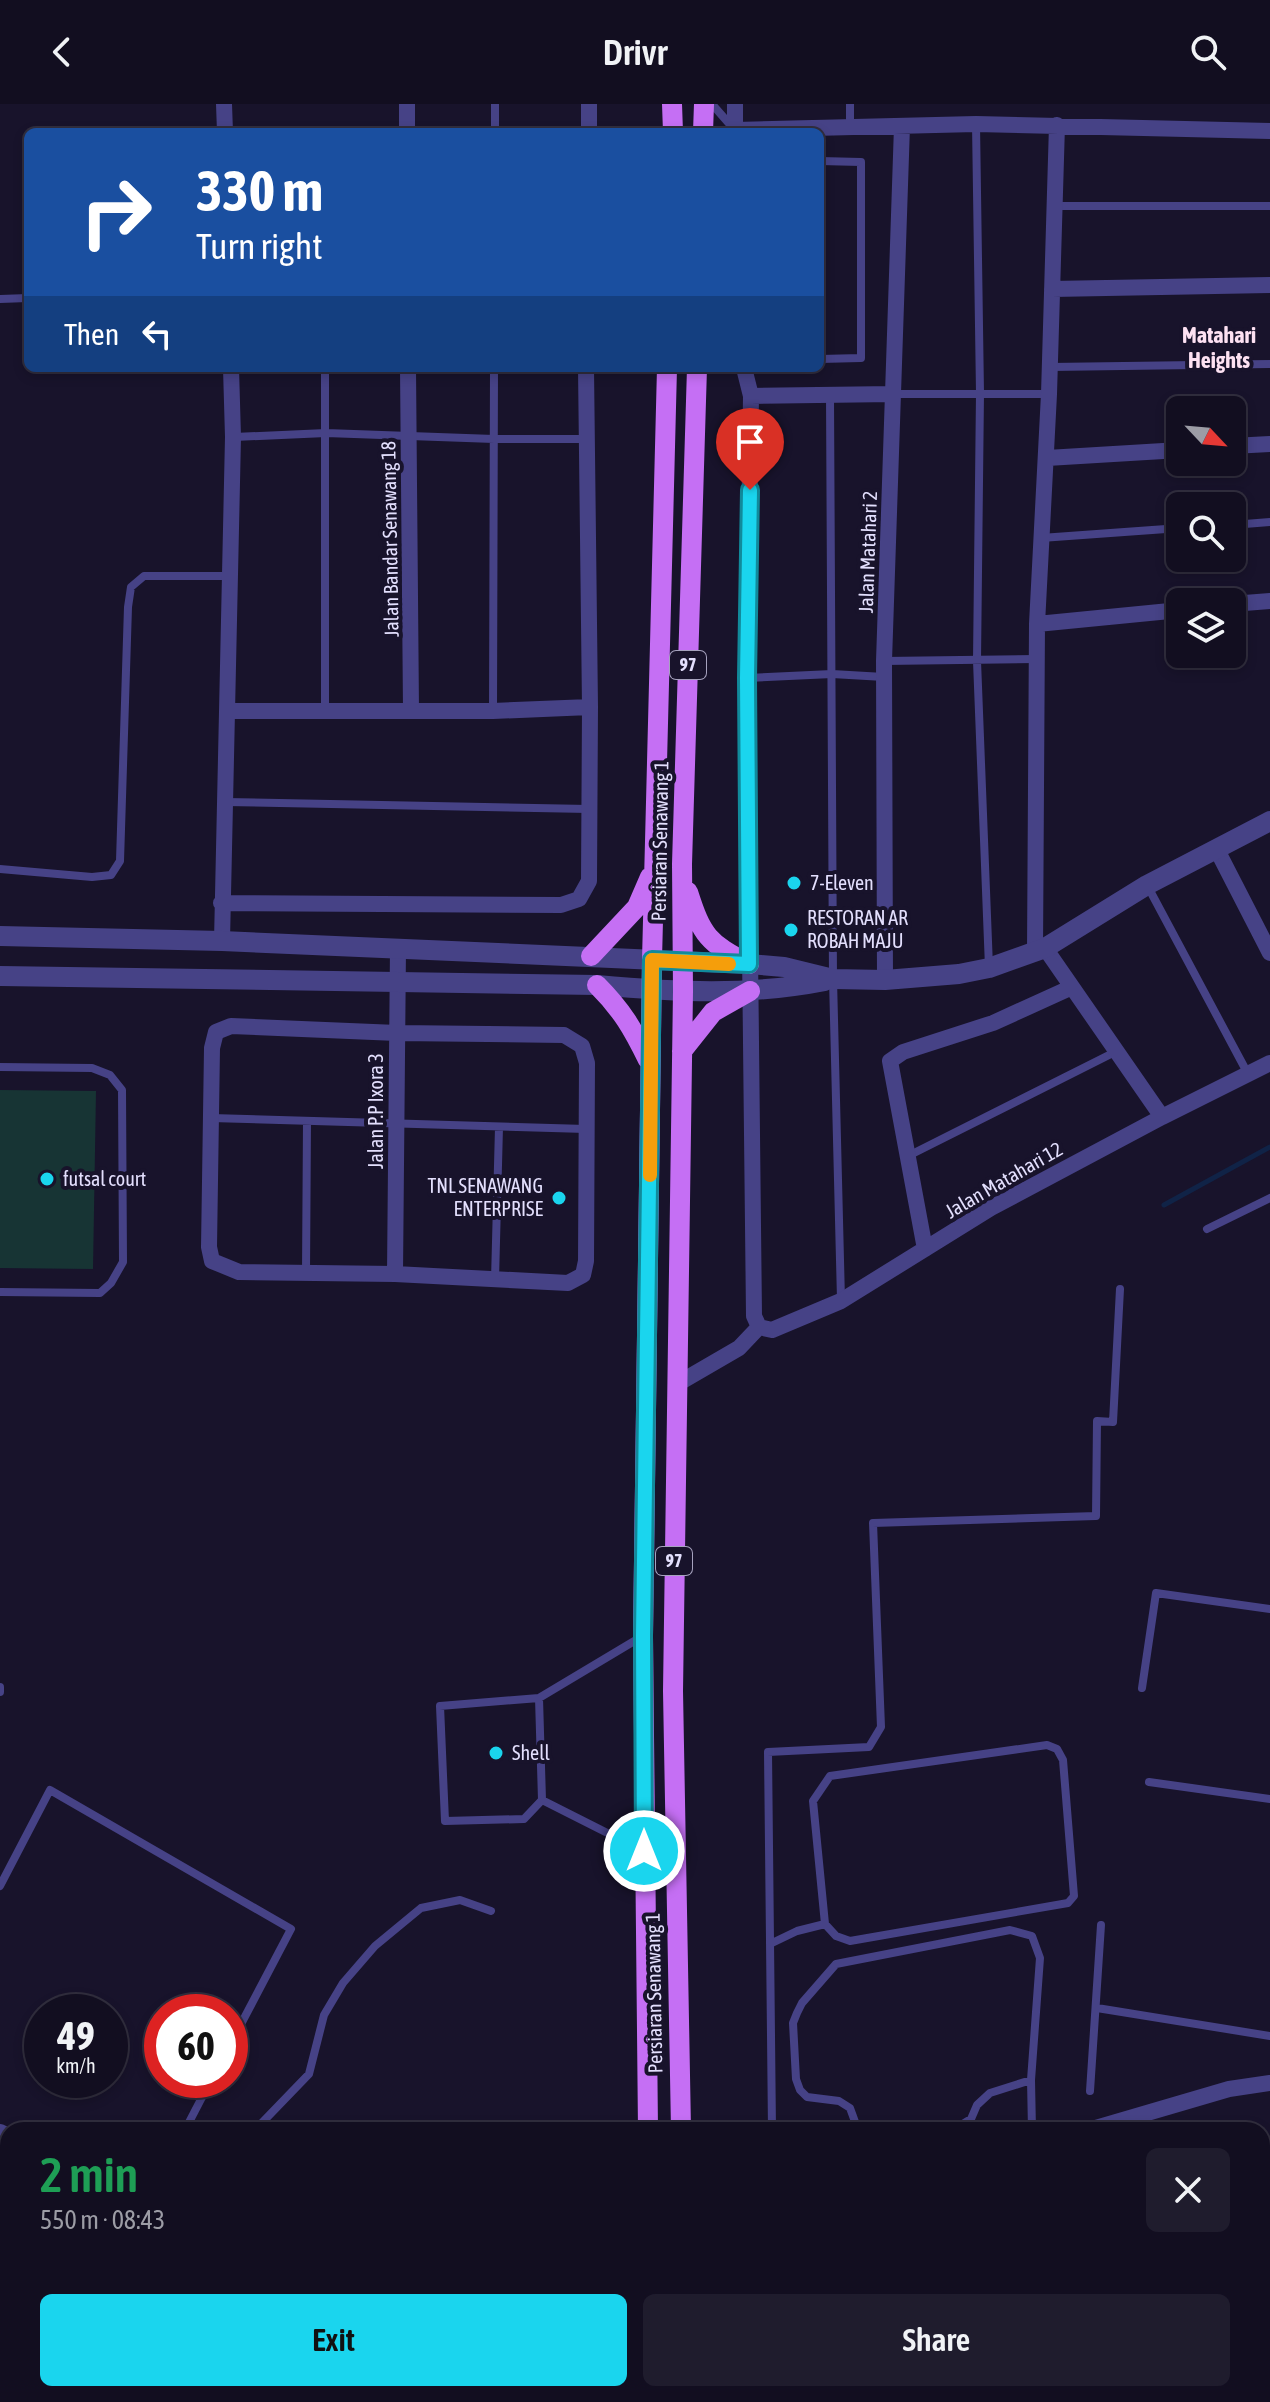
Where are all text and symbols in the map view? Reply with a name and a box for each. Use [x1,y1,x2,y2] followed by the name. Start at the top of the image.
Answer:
[40,30,84,74] icon: back
[1186,30,1230,74] icon: search
[603,31,667,73] text: Drivr
[196,159,323,223] text: 330 m
[64,160,168,264] icon: right
[196,225,323,267] text: Turn right
[135,312,179,356] icon: left
[64,317,119,351] text: Then
[1182,322,1256,373] district label: Matahari Heights
[1166,396,1246,476] north arrow
[1166,396,1246,668] map controls
[716,408,784,490] pin
[728,420,772,464] icon: arrive
[376,441,403,637] street label: Jalan Bandar Senawang 18
[854,491,881,613] street label: Jalan Matahari 2
[1166,492,1246,572] button: search
[1166,588,1246,668] button: layers
[670,651,706,679] road number: 97
[647,760,672,922] street label: Persiaran Senawang 1
[810,871,874,894] place label: 7-Eleven
[785,874,803,892] marker: 7-Eleven
[807,906,908,952] place label: RESTORAN AR ROBAH MAJU
[782,921,800,939] marker: RESTORAN AR ROBAH MAJU
[364,1053,387,1169] street label: Jalan P.P Ixora 3
[941,1137,1066,1222] street label: Jalan Matahari 12
[63,1167,146,1190] place label: futsal court
[38,1170,56,1188] marker: futsal court
[428,1174,543,1220] place label: TNL SENAWANG ENTERPRISE
[550,1189,568,1207] marker: TNL SENAWANG ENTERPRISE
[656,1547,692,1575] road number: 97
[512,1741,550,1764] place label: Shell
[487,1744,505,1762] marker: Shell
[602,1809,686,1893] position arrow
[641,1912,666,2074] street label: Persiaran Senawang 1
[144,1994,248,2098] speed limit sign: 60
[57,2013,95,2058] text: 49
[56,2054,96,2077] text: km/h
[40,2147,138,2202] text: 2 min
[1146,2148,1230,2232] button: close
[40,2205,165,2235] text: 550 m · 08:43
[40,2294,627,2386] button: Exit
[643,2294,1230,2386] button: Share

